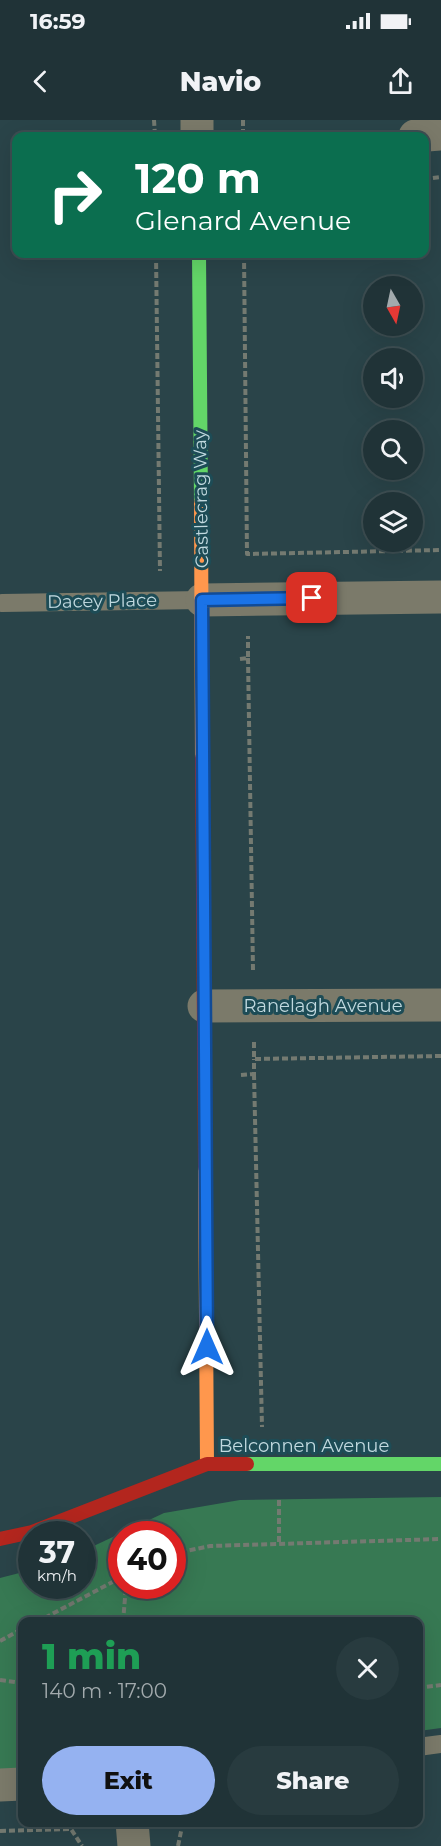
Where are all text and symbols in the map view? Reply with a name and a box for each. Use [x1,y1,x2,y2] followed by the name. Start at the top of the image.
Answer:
[30,8,86,35] text: 16:59
[24,65,57,98] icon: back
[180,65,261,98] text: Navio
[384,65,417,98] icon: share
[135,152,261,204] text: 120 m
[36,156,114,234] icon: right
[135,204,351,237] text: Glenard Avenue
[363,276,423,336] north arrow
[363,276,423,552] map controls
[363,348,423,408] button: sound
[363,420,423,480] button: search
[189,429,213,568] street label: Castlecrag Way
[363,492,423,552] button: layers
[286,572,337,623] pin
[295,581,328,614] icon: arrive
[47,589,157,613] street label: Dacey Place
[243,995,403,1017] street label: Ranelagh Avenue
[175,1315,239,1379] position arrow
[219,1435,389,1457] street label: Belconnen Avenue
[108,1521,186,1599] speed limit sign: 40
[39,1534,75,1571] text: 37
[37,1566,77,1585] text: km/h
[42,1634,141,1678] text: 1 min
[336,1637,399,1700] button: close
[42,1679,167,1703] text: 140 m · 17:00
[42,1746,215,1815] button: Exit
[227,1746,399,1815] button: Share

